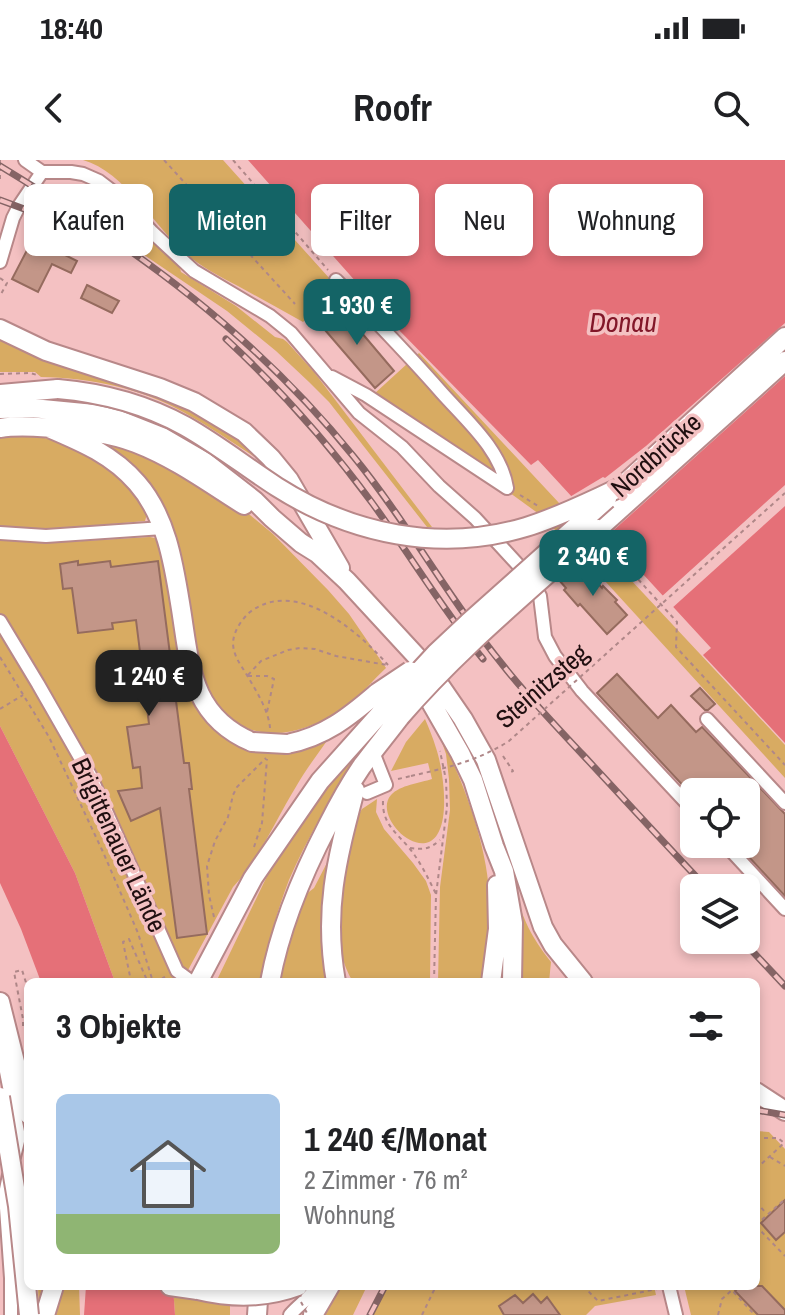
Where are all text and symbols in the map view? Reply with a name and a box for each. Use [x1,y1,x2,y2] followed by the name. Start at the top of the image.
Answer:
[40,8,103,48] text: 18:40
[353,84,432,132] text: Roofr
[32,86,76,130] icon: back
[709,86,753,130] icon: search
[24,184,153,256] chip: Kaufen
[169,184,295,256] chip: Mieten
[311,184,419,256] chip: Filter
[435,184,533,256] chip: Neu
[549,184,703,256] chip: Wohnung
[283,279,431,347] pin: 1 930 €
[321,287,393,322] text: 1 930 €
[589,303,657,341] water label: Donau
[603,405,708,505] street label: Nordbrücke
[519,530,667,598] pin: 2 340 €
[557,538,629,573] text: 2 340 €
[488,635,596,736] street label: Steinitzsteg
[75,650,223,718] pin: 1 240 €
[113,658,185,693] text: 1 240 €
[64,752,175,938] street label: Brigittenauer Lände
[680,778,760,954] map controls
[680,778,760,858] button: locate
[680,874,760,954] button: layers
[56,1003,182,1049] text: 3 Objekte
[684,1004,728,1048] icon: filters
[304,1116,487,1162] text: 1 240 €/Monat
[120,1126,216,1222] icon: home
[304,1162,468,1197] text: 2 Zimmer · 76 m²
[304,1197,395,1232] text: Wohnung

